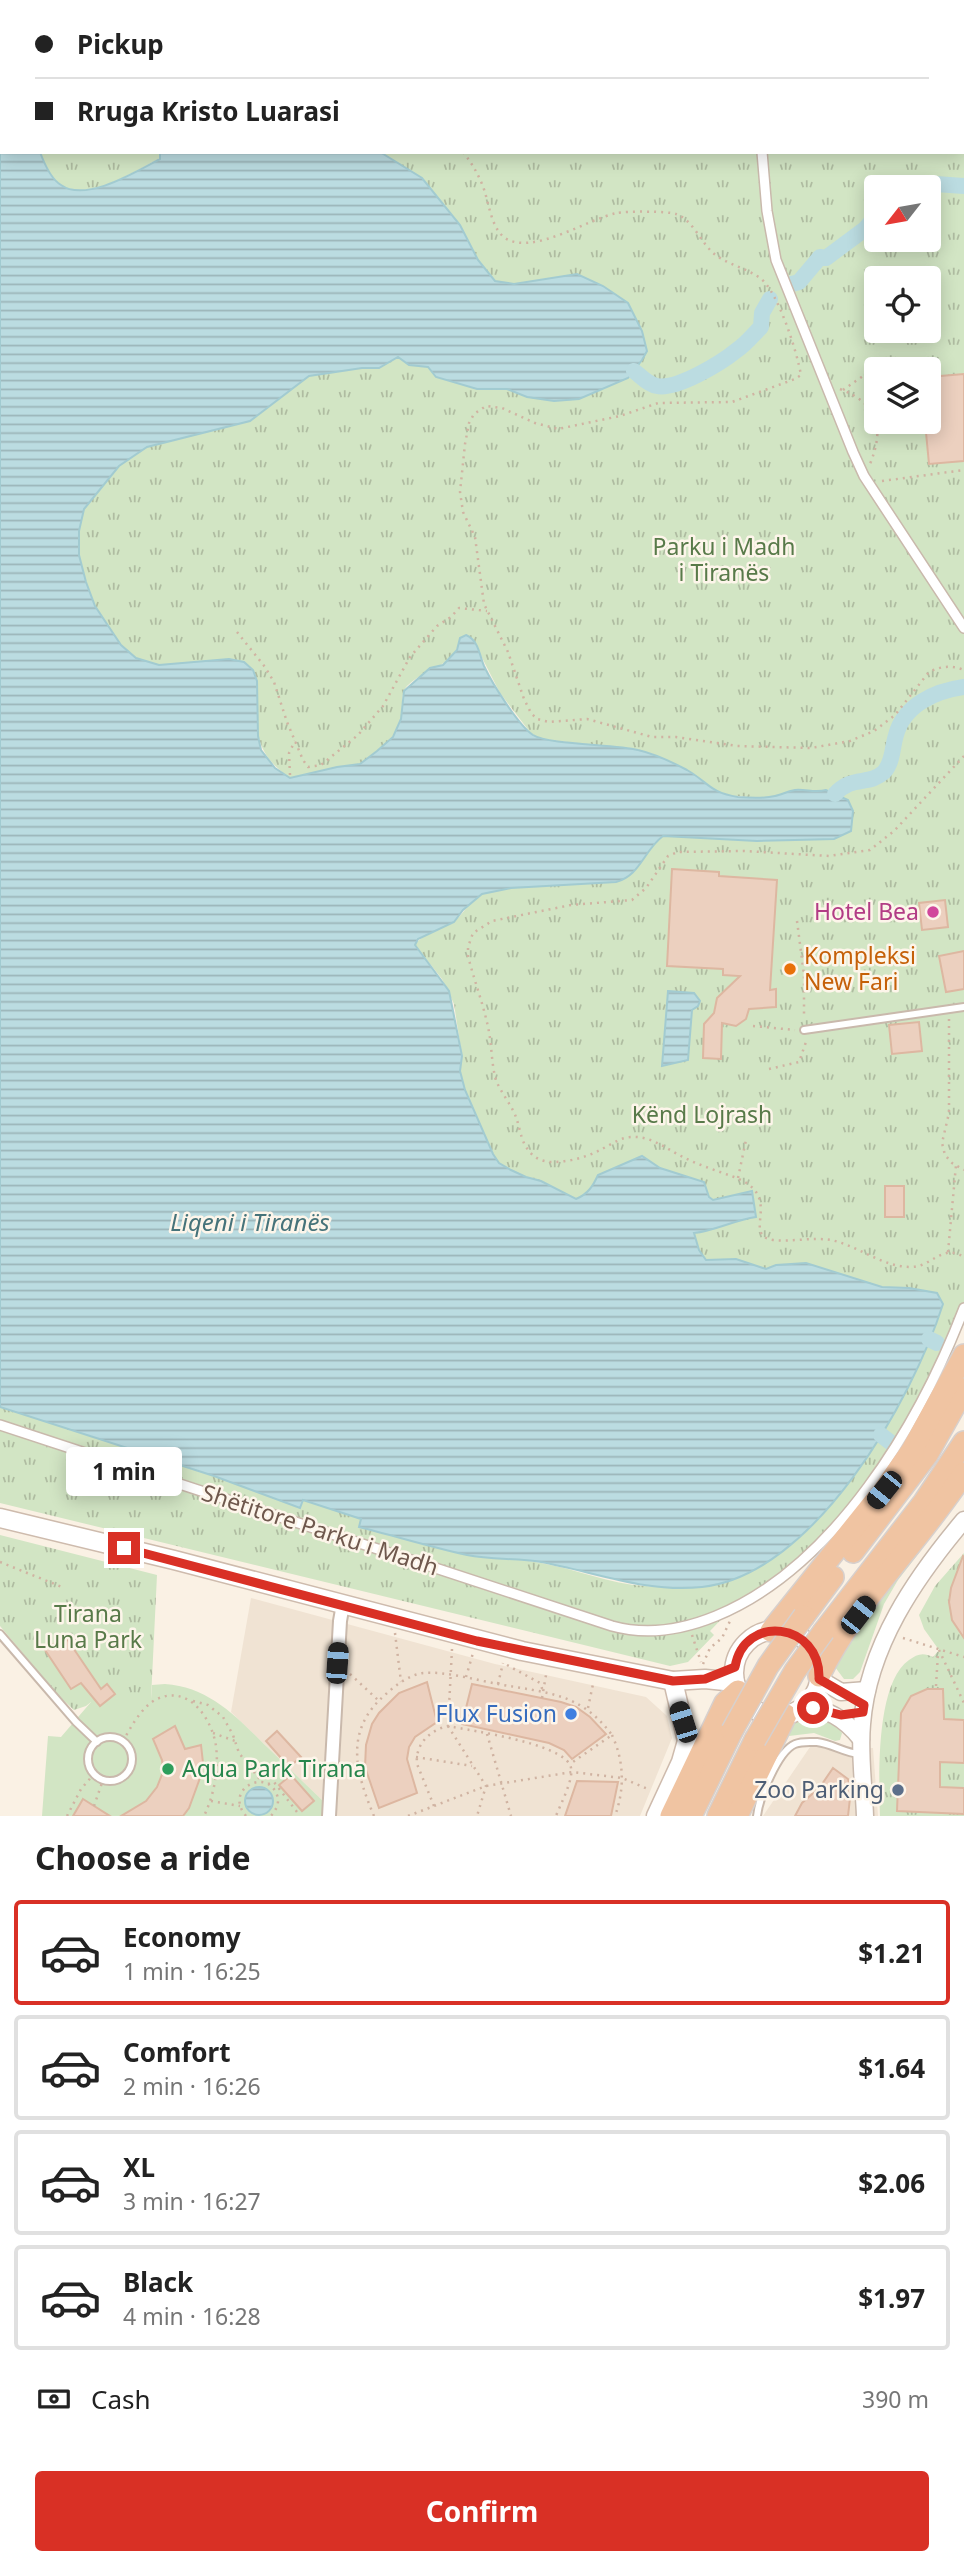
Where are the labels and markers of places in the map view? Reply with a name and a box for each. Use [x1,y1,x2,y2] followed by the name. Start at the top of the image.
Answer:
[814,895,919,927] place label: Hotel Bea
[925,904,941,920] marker: Hotel Bea
[804,939,916,997] place label: Kompleksi New Fari
[782,961,798,977] marker: Kompleksi New Fari
[436,1697,557,1729] place label: Flux Fusion
[563,1706,579,1722] marker: Flux Fusion
[182,1752,366,1784] place label: Aqua Park Tirana
[160,1761,176,1777] marker: Aqua Park Tirana
[754,1773,884,1805] place label: Zoo Parking
[890,1782,906,1798] marker: Zoo Parking

